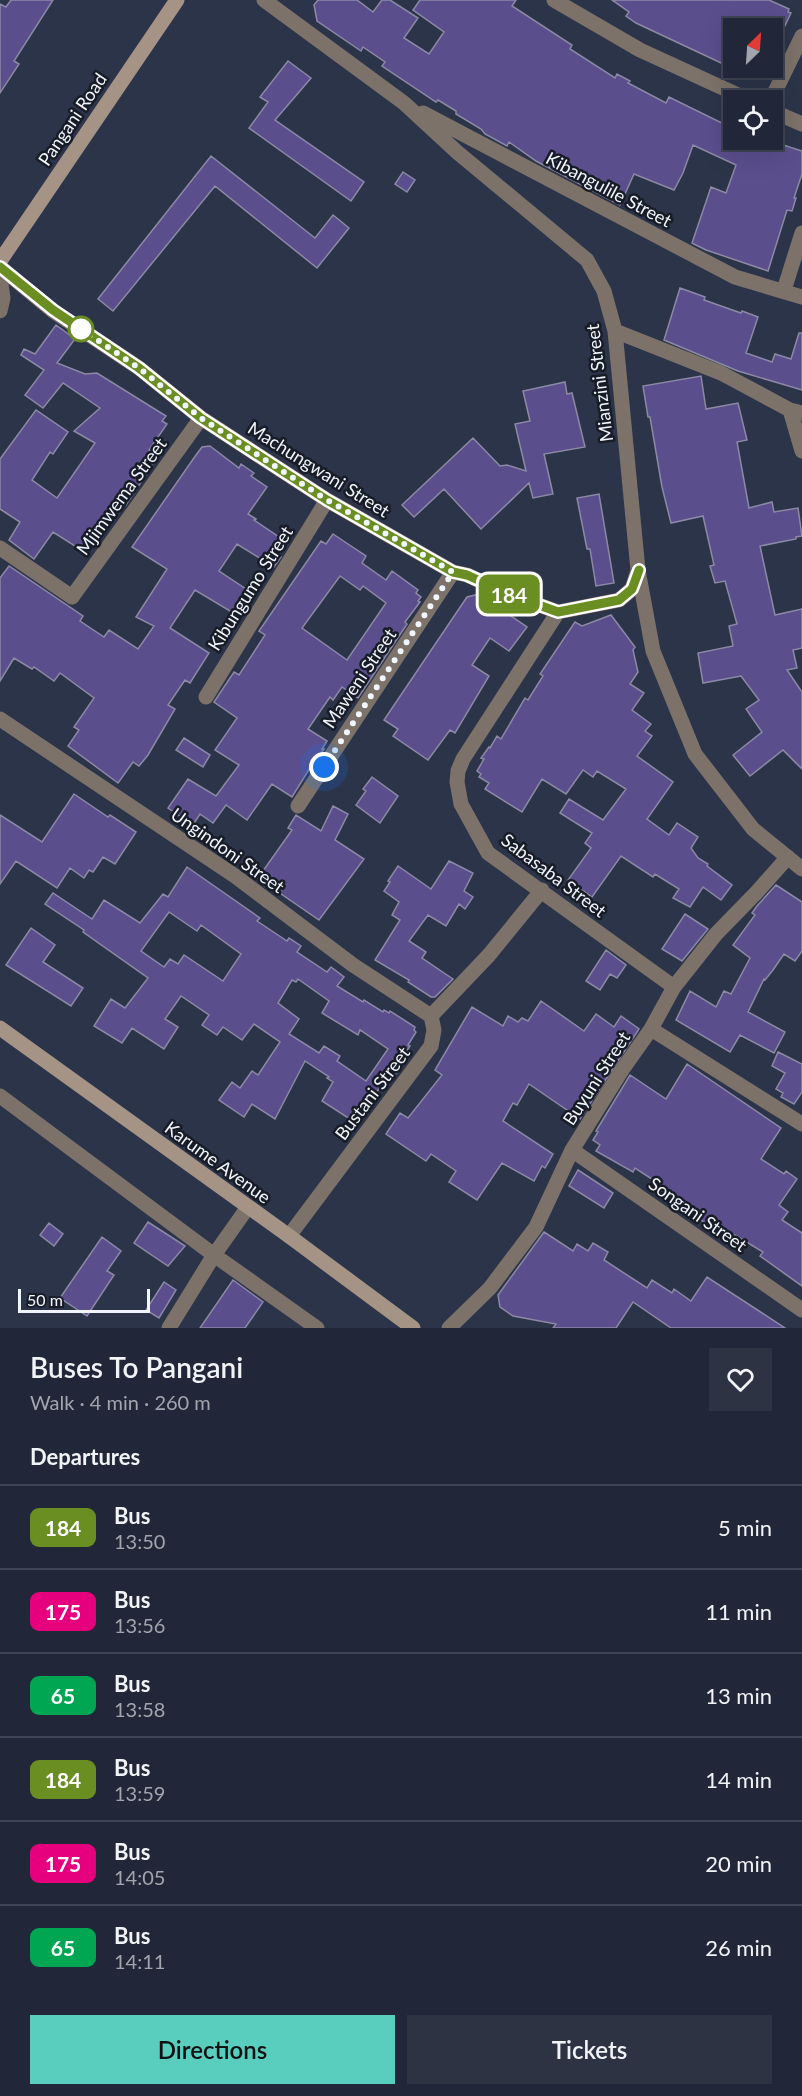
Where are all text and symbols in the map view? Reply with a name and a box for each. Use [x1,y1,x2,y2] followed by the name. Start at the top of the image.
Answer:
[723,18,783,78] north arrow
[723,18,783,150] map controls
[33,69,111,169] street label: Pangani Road
[723,90,783,150] button: locate
[542,147,676,232] street label: Kibangulile Street
[68,316,94,342] unlabelled marker
[581,322,617,443] street label: Mianzini Street
[244,417,394,522] street label: Machungwani Street
[71,433,171,559] street label: Mjimwema Street
[203,521,297,654] street label: Kibungumo Street
[474,574,544,614] line badge: 184
[491,582,527,607] text: 184
[318,624,401,732] street label: Maweni Street
[309,752,339,782] your location
[167,803,289,898] street label: Ungindoni Street
[497,828,611,922] street label: Sabasaba Street
[558,1027,635,1129] street label: Buyuni Street
[330,1042,415,1144] street label: Bustani Street
[161,1116,275,1208] street label: Karume Avenue
[645,1172,752,1256] street label: Songani Street
[18,1286,150,1314] scale bar
[27,1290,63,1309] text: 50 m
[709,1348,772,1411] button: heart
[30,1350,243,1384] text: Buses To Pangani
[30,1390,211,1414] text: Walk · 4 min · 260 m
[30,1443,140,1470] text: Departures
[114,1502,150,1529] text: Bus
[718,1514,772,1541] text: 5 min
[45,1515,81,1540] text: 184
[114,1529,165,1553] text: 13:50
[114,1586,150,1613] text: Bus
[705,1598,772,1625] text: 11 min
[45,1599,81,1624] text: 175
[114,1613,165,1637] text: 13:56
[114,1670,150,1697] text: Bus
[705,1682,772,1709] text: 13 min
[51,1683,75,1708] text: 65
[114,1697,165,1721] text: 13:58
[114,1754,150,1781] text: Bus
[705,1766,772,1793] text: 14 min
[45,1767,81,1792] text: 184
[114,1781,165,1805] text: 13:59
[114,1838,150,1865] text: Bus
[705,1850,772,1877] text: 20 min
[45,1851,81,1876] text: 175
[114,1865,165,1889] text: 14:05
[114,1922,150,1949] text: Bus
[705,1934,772,1961] text: 26 min
[51,1935,75,1960] text: 65
[114,1949,165,1973] text: 14:11
[30,2015,395,2084] button: Directions
[407,2015,772,2084] button: Tickets

